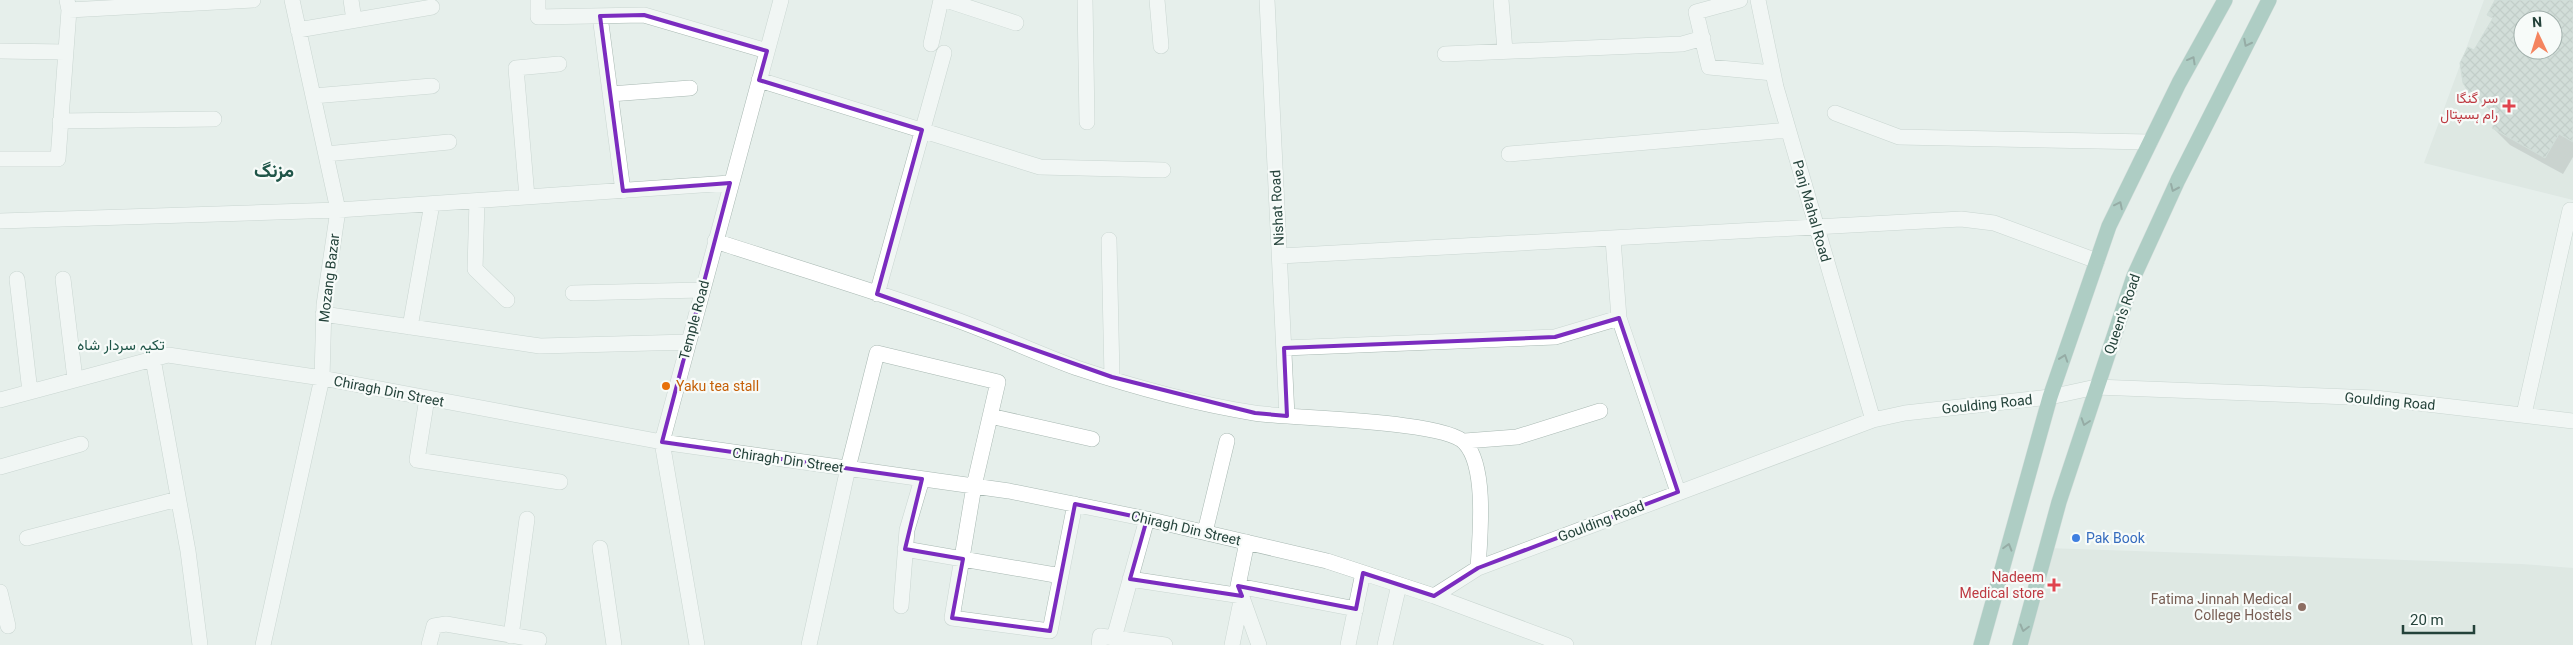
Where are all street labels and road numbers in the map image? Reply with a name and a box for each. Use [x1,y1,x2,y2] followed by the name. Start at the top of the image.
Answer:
[1790,158,1834,264] street label: Panj Mahal Road
[1267,170,1287,246] street label: Nishat Road
[316,232,342,323] street label: Mozang Bazar
[2101,272,2143,356] street label: Queen's Road
[676,278,712,362] street label: Temple Road
[332,372,446,410] street label: Chiragh Din Street
[2344,389,2436,413] street label: Goulding Road
[1941,391,2033,417] street label: Goulding Road
[731,444,845,476] street label: Chiragh Din Street
[1556,497,1646,545] street label: Goulding Road
[1130,508,1243,548] street label: Chiragh Din Street

